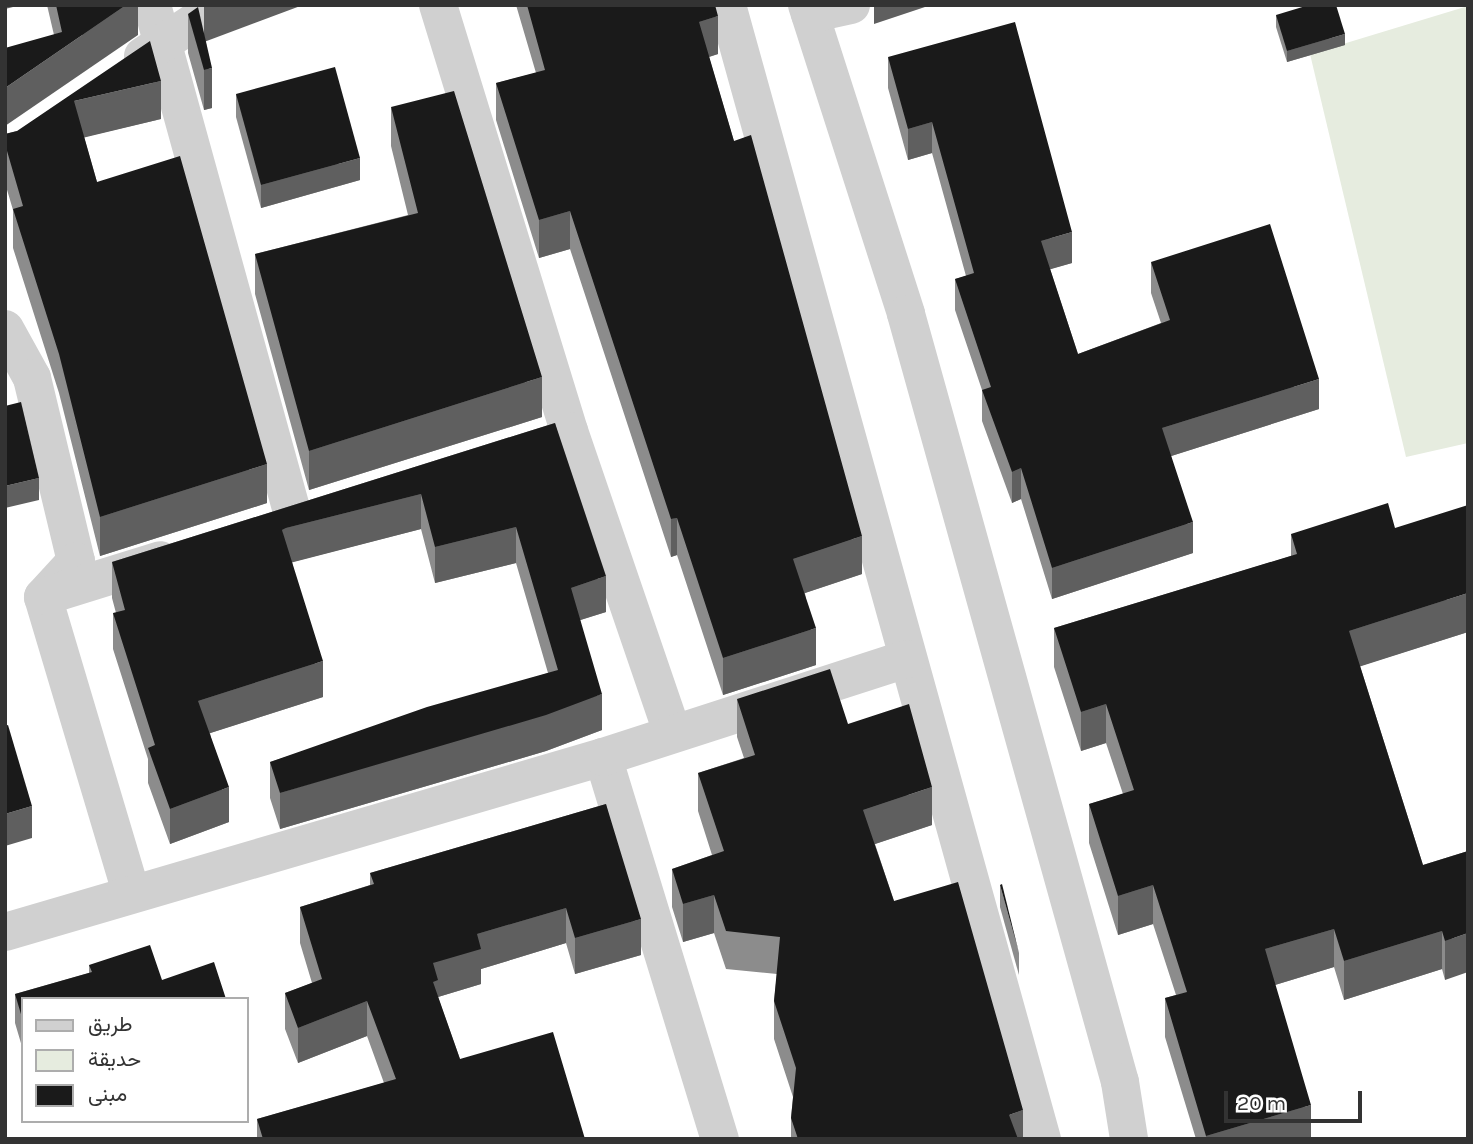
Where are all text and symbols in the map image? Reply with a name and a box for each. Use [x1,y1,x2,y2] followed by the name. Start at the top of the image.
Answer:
[21,997,248,1123] legend
[88,1012,133,1036] text: طريق
[88,1047,141,1071] text: حديقة
[1228,1078,1366,1122] scale bar
[88,1082,127,1106] text: مبنى
[1237,1091,1286,1115] text: 20 m

